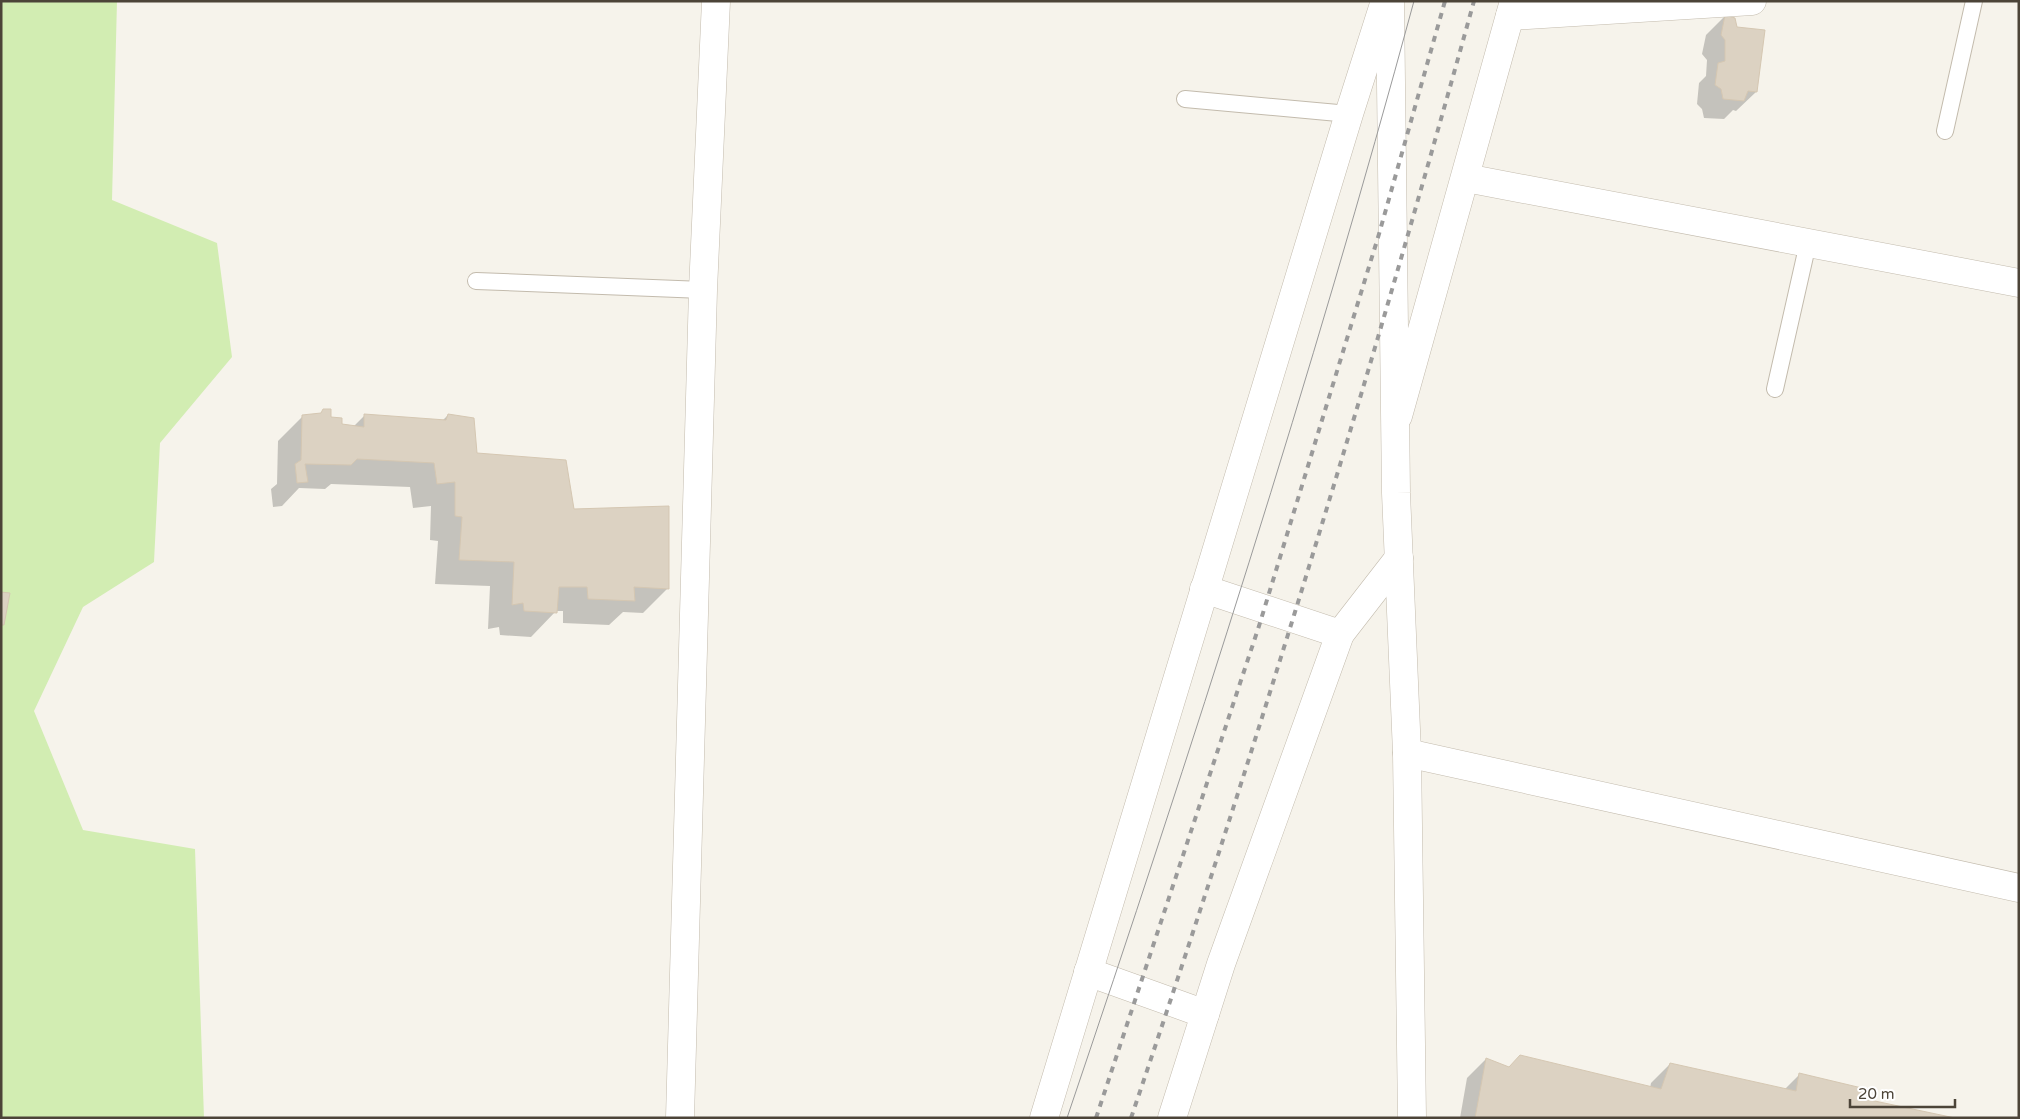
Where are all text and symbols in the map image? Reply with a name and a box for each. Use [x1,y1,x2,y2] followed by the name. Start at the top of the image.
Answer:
[1850,1076,1955,1108] scale bar
[1858,1085,1895,1103] text: 20 m

